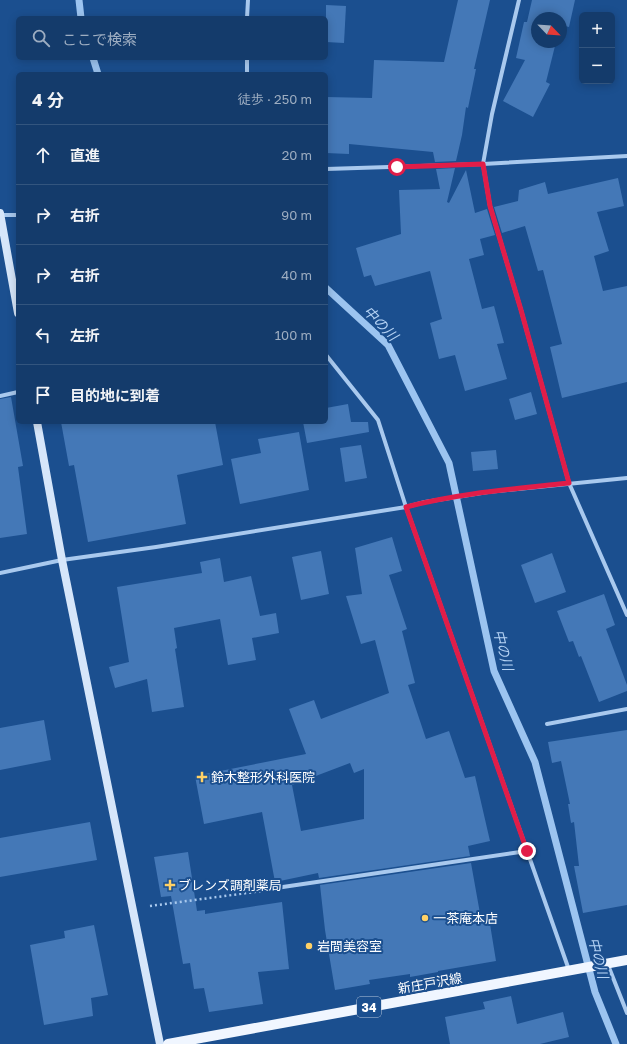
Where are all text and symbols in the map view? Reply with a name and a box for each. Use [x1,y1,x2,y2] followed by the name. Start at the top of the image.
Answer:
[531,12,567,48] north arrow
[579,12,615,84] map controls
[579,12,615,48] button: +
[16,16,328,60] search box
[30,27,52,49] icon: search
[62,30,137,48] text: ここで検索
[579,48,615,84] button: −
[32,89,64,110] text: 4 分
[238,91,312,107] text: 徒歩 · 250 m
[32,144,54,166] icon: ahead
[70,146,100,164] text: 直進
[282,147,312,163] text: 20 m
[388,158,406,176] route start
[32,204,54,226] icon: right
[70,206,100,224] text: 右折
[281,207,312,223] text: 90 m
[32,264,54,286] icon: right
[70,266,100,284] text: 右折
[281,267,312,283] text: 40 m
[360,302,403,345] water label: 中の川
[32,324,54,346] icon: left
[70,326,100,344] text: 左折
[275,327,312,343] text: 100 m
[32,384,54,406] icon: arrive
[70,386,160,404] text: 目的地に到着
[491,628,518,674] water label: 中の川
[211,769,315,785] place label: 鈴木整形外科医院
[196,771,208,783] marker: 鈴木整形外科医院
[518,842,536,860] route end
[178,877,282,893] place label: ブレンズ調剤薬局
[165,880,175,890] marker: ブレンズ調剤薬局
[433,910,498,926] place label: 一茶庵本店
[420,913,430,923] marker: 一茶庵本店
[586,936,613,982] water label: 中の川
[317,938,382,954] place label: 岩間美容室
[304,941,314,951] marker: 岩間美容室
[397,969,463,997] street label: 新庄戸沢線
[357,997,381,1017] road number: 34

